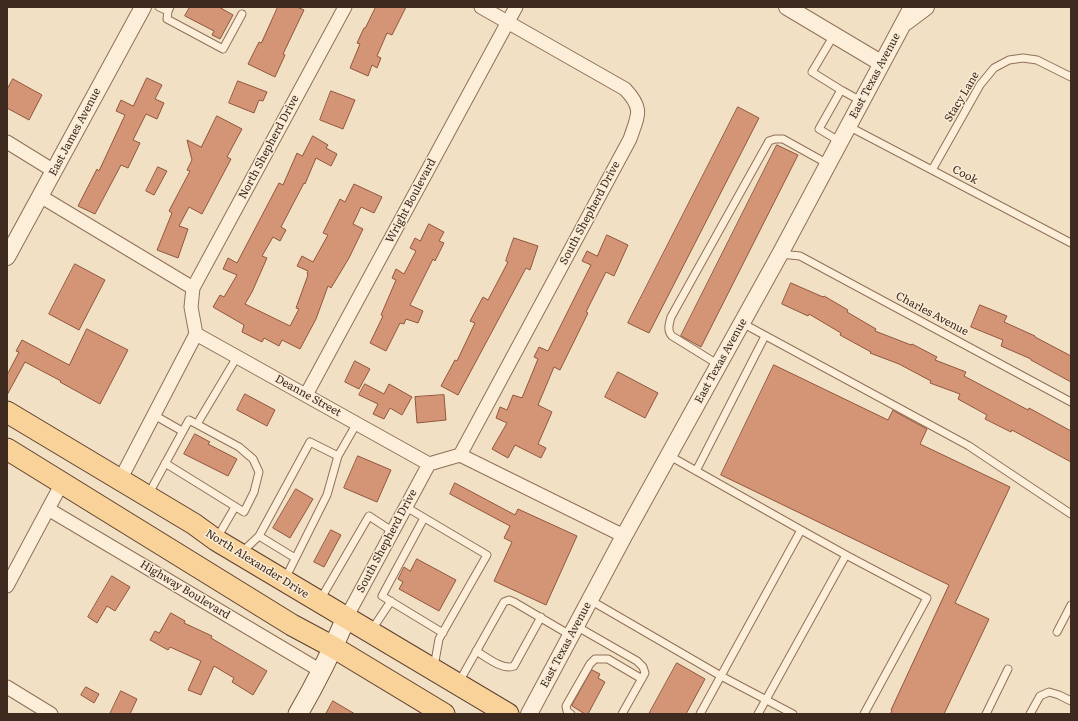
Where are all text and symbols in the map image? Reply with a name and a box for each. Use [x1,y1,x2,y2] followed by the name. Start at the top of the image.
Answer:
[847,31,903,121] street label: East Texas Avenue
[942,69,982,125] street label: Stacy Lane
[46,86,104,178] street label: East James Avenue
[236,93,302,201] street label: North Shepherd Drive
[383,157,439,245] street label: Wright Boulevard
[557,159,623,267] street label: South Shepherd Drive
[950,163,980,187] street label: Cook
[893,289,971,339] street label: Charles Avenue
[692,316,750,406] street label: East Texas Avenue
[273,372,343,420] street label: Deanne Street
[354,487,420,595] street label: South Shepherd Drive
[203,527,311,601] street label: North Alexander Drive
[138,558,232,622] street label: Highway Boulevard
[538,600,594,690] street label: East Texas Avenue

